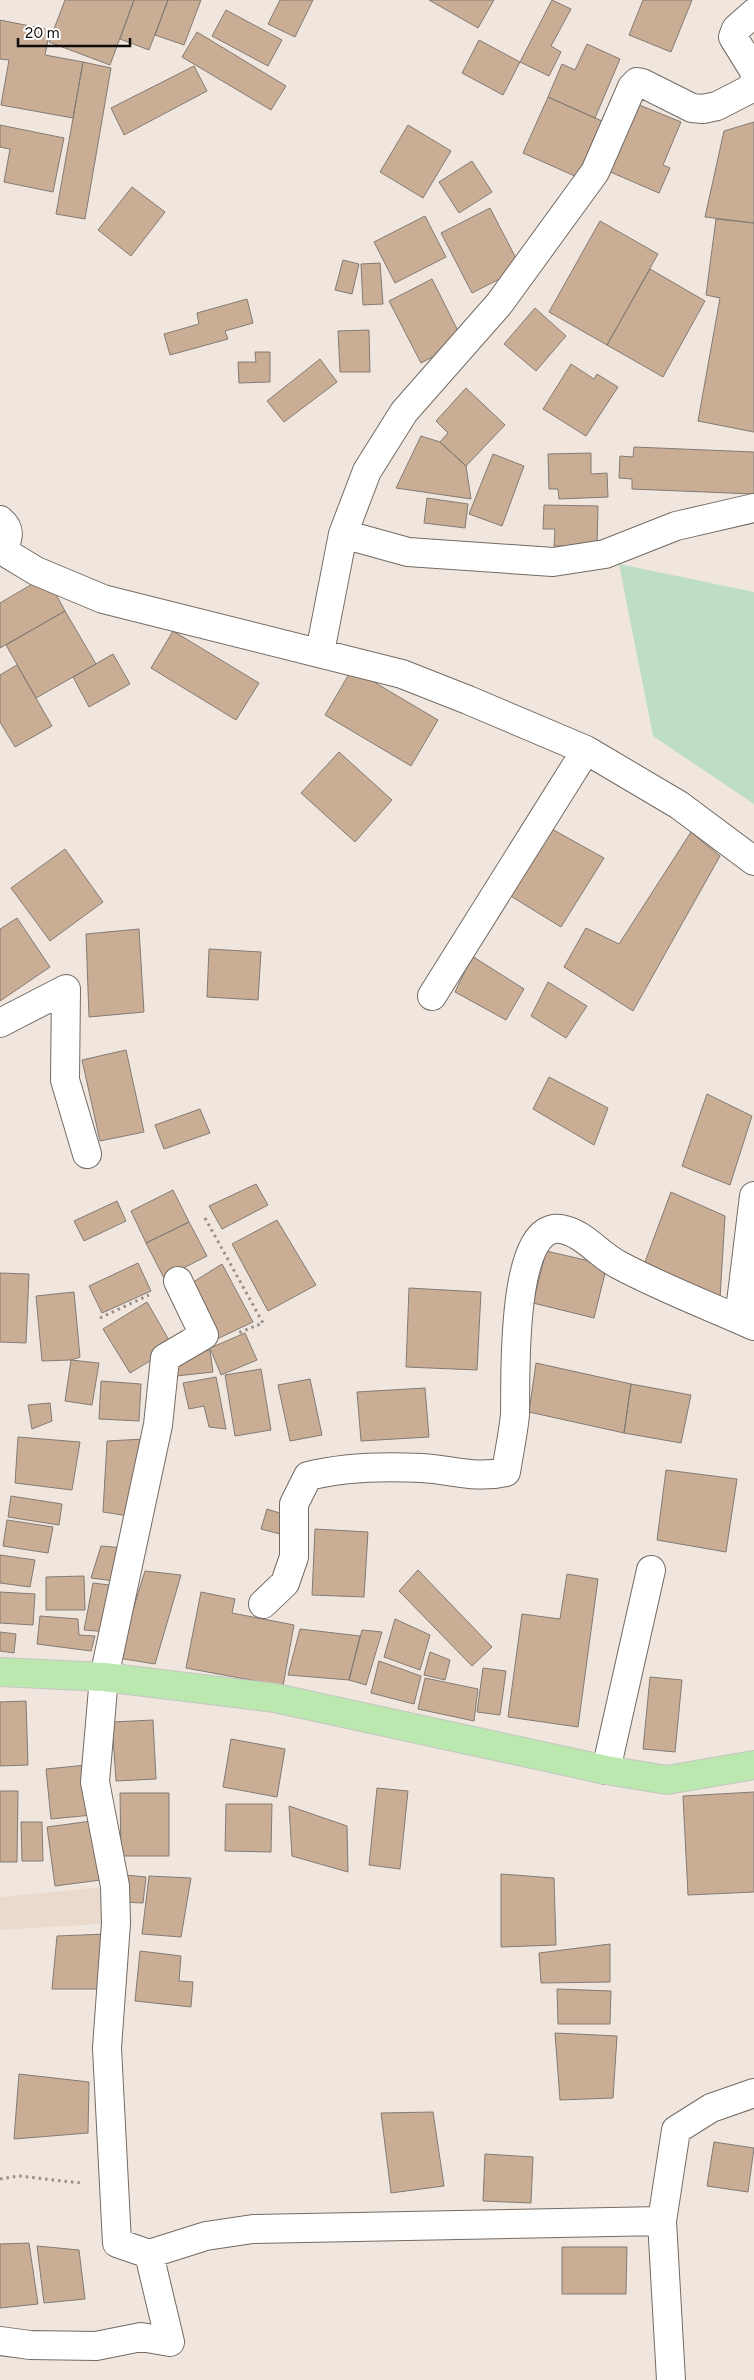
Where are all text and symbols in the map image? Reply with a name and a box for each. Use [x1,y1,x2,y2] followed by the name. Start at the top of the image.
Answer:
[18,15,130,47] scale bar
[25,24,59,42] text: 20 m

